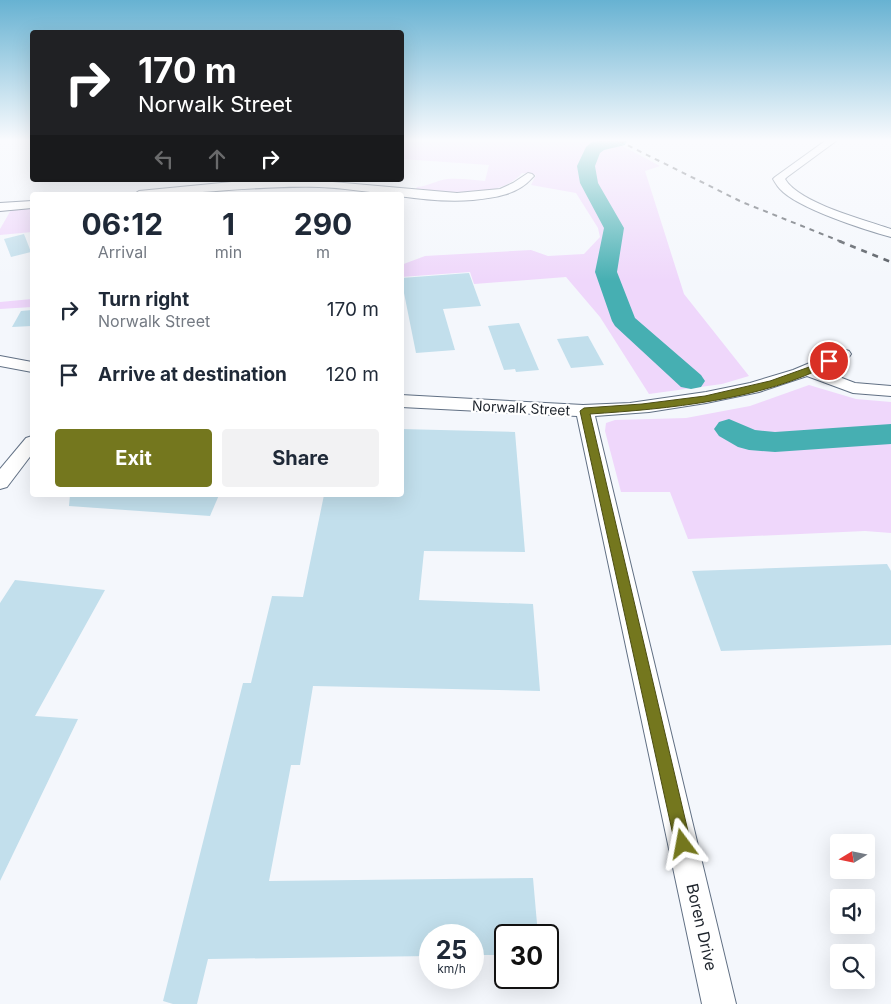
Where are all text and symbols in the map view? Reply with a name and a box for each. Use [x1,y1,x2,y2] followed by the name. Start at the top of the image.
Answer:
[138,49,237,91] text: 170 m
[55,50,120,115] icon: right
[138,91,292,117] text: Norwalk Street
[150,145,178,173] icon: left
[203,145,231,173] icon: ahead
[256,145,284,173] icon: right
[82,206,163,242] text: 06:12
[222,206,235,242] text: 1
[294,206,352,242] text: 290
[98,242,147,262] text: Arrival
[215,242,242,262] text: min
[316,242,330,262] text: m
[98,288,189,311] text: Turn right
[55,296,83,324] icon: right
[327,298,379,321] text: 170 m
[98,311,210,331] text: Norwalk Street
[808,340,850,382] pin
[815,347,843,375] icon: arrive
[55,361,83,389] icon: arrive
[98,363,287,386] text: Arrive at destination
[326,363,379,386] text: 120 m
[472,396,571,419] street label: Norwalk Street
[55,429,212,487] button: Exit
[222,429,379,487] button: Share
[656,817,708,869] position arrow
[830,834,875,879] north arrow
[830,834,875,989] map controls
[682,881,722,973] street label: Boren Drive
[830,889,875,934] button: sound
[494,924,559,989] speed limit sign: 30
[436,935,467,965] text: 25
[830,944,875,989] button: search
[437,961,466,976] text: km/h

